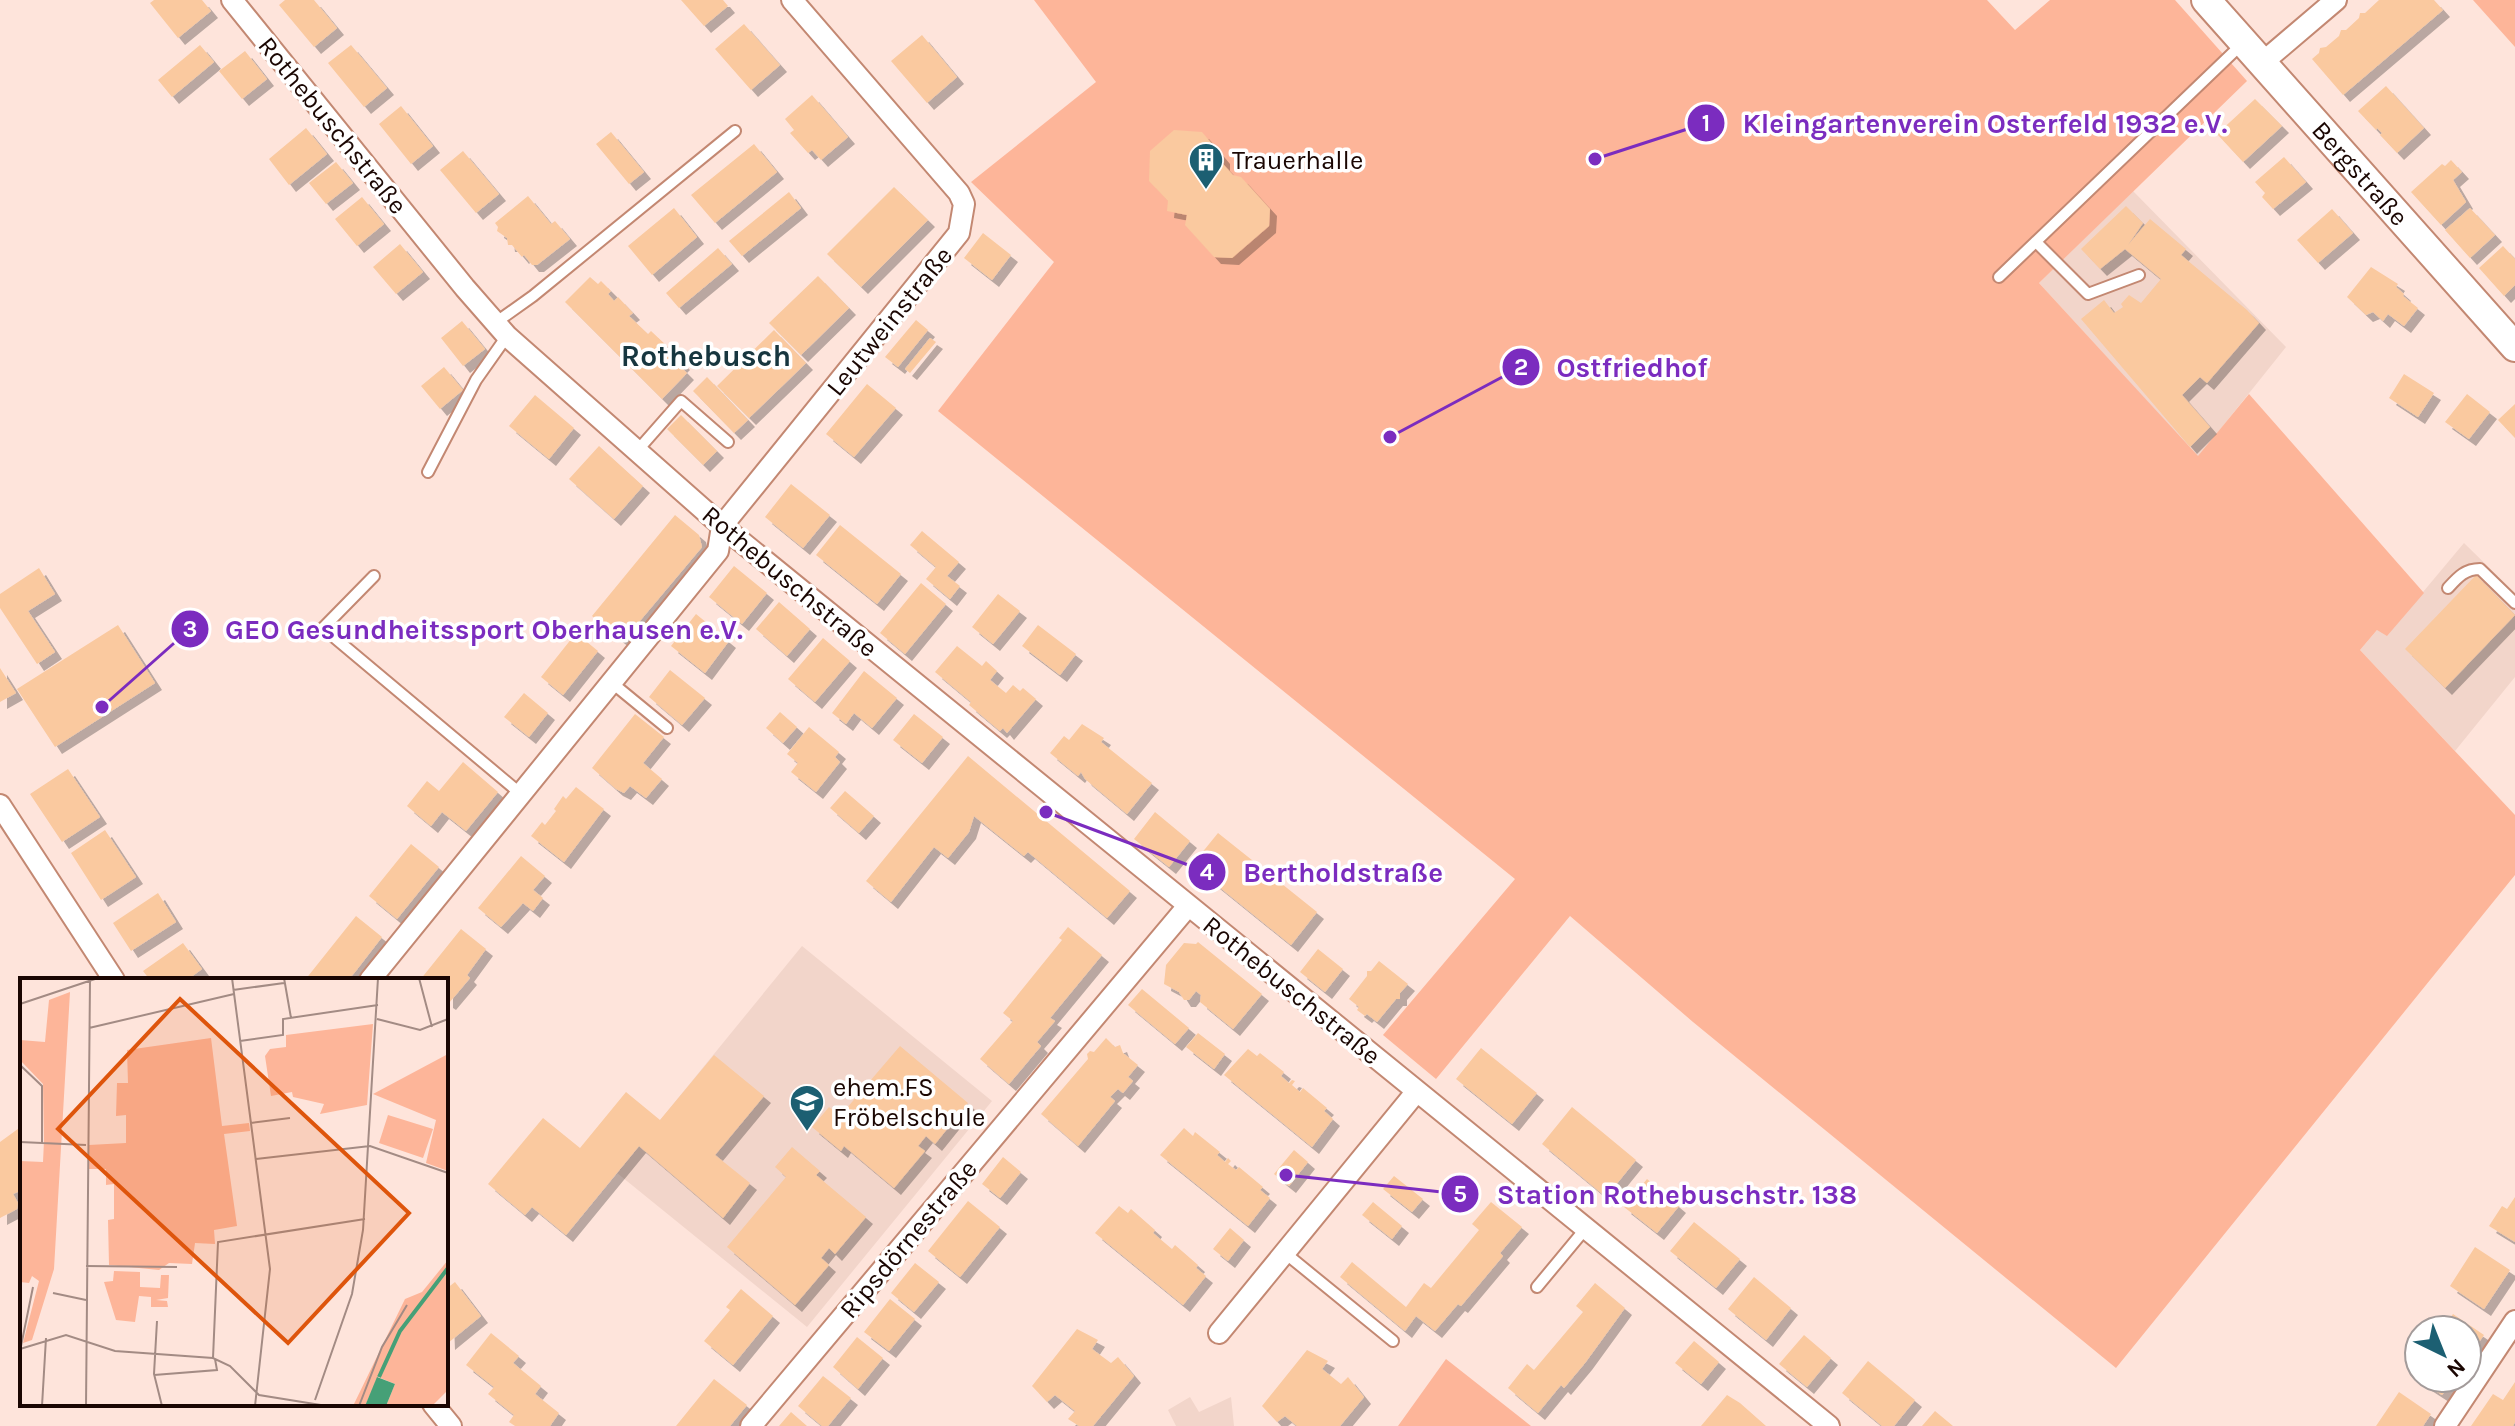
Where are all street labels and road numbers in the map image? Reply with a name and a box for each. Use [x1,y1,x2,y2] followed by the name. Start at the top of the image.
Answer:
[252,30,414,220] street label: Rothebuschstraße
[2305,115,2415,232] street label: Bergstraße
[820,240,959,402] street label: Leutweinstraße
[696,499,884,664] street label: Rothebuschstraße
[1197,909,1387,1071] street label: Rothebuschstraße
[833,1154,984,1325] street label: Ripsdörnestraße

